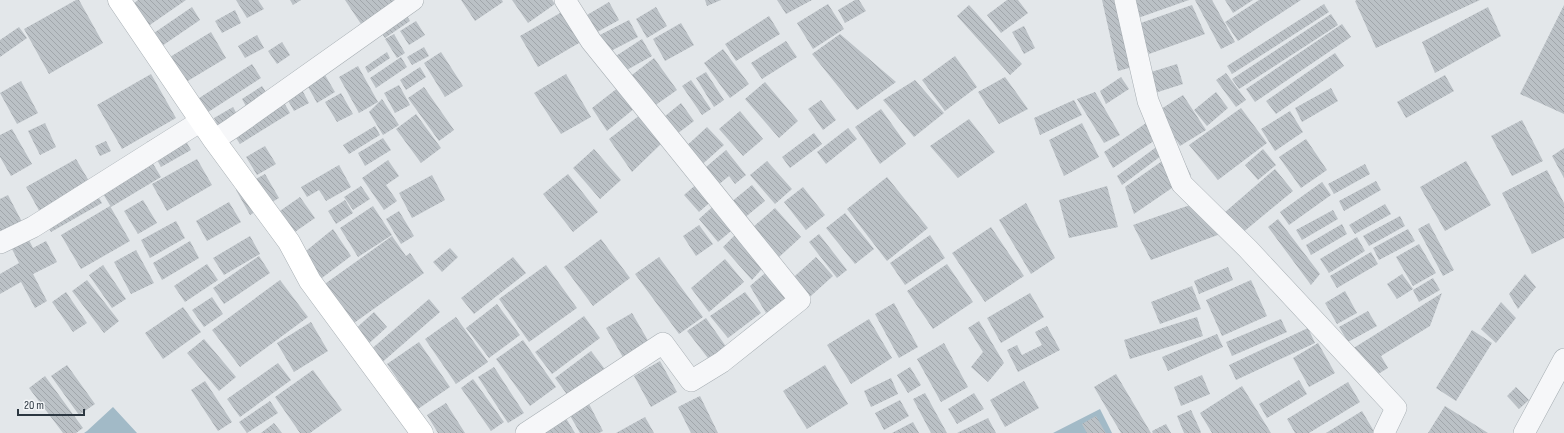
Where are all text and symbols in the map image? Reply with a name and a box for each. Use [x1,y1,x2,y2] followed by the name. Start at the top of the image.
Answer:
[18,391,84,417] scale bar
[24,398,44,413] text: 20 m

